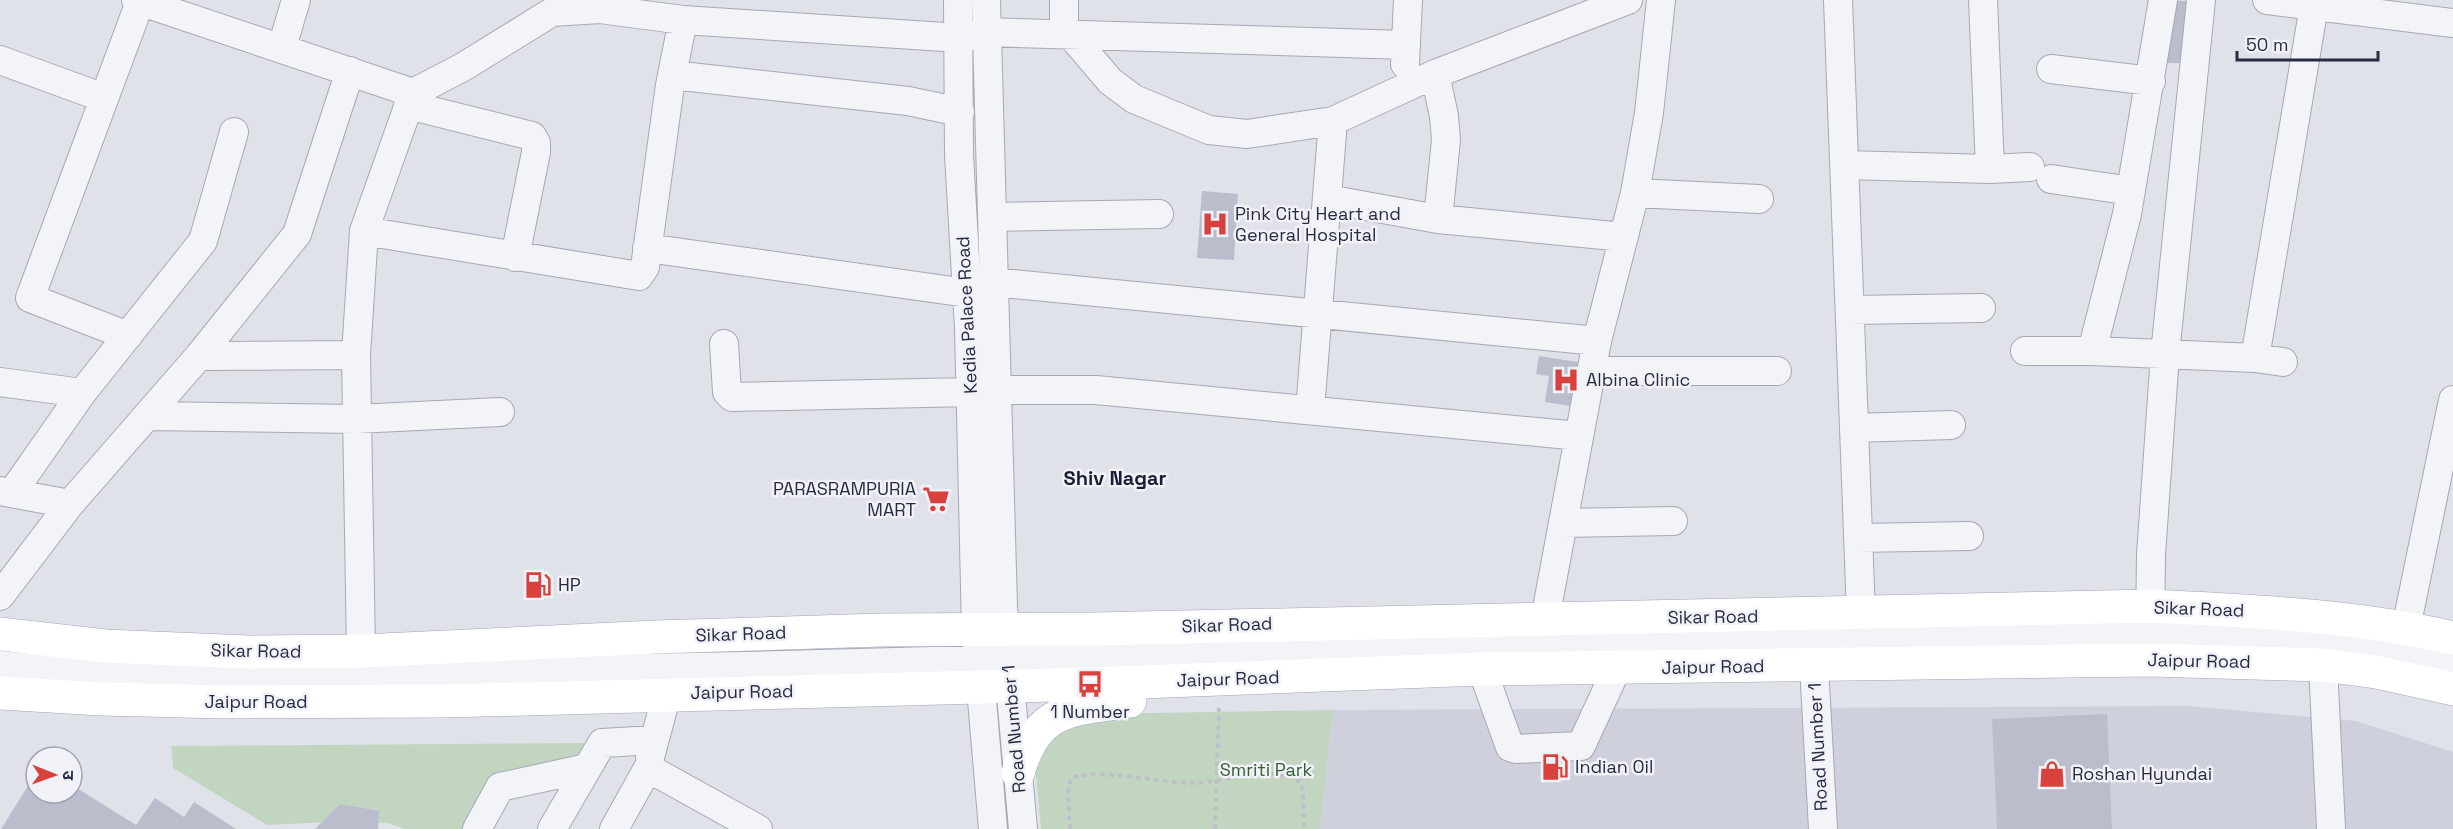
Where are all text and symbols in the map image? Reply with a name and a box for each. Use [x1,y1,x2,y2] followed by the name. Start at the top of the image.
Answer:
[2237,24,2378,62] scale bar
[2246,33,2288,56] text: 50 m
[1235,202,1401,246] place label: Pink City Heart and General Hospital
[1200,209,1230,239] hospital icon: Pink City Heart and General Hospital
[951,236,982,394] street label: Kedia Palace Road
[1551,365,1581,395] hospital icon: Albina Clinic
[1586,368,1690,391] place label: Albina Clinic
[1064,465,1166,491] district label: Shiv Nagar
[773,477,916,521] place label: PARASRAMPURIA MART
[921,484,951,514] supermarket icon: PARASRAMPURIA MART
[523,570,553,600] fuel station icon: HP
[558,573,581,596] place label: HP
[2153,595,2245,622] street label: Sikar Road
[1667,604,1759,629] street label: Sikar Road
[1181,611,1273,638] street label: Sikar Road
[695,620,787,647] street label: Sikar Road
[210,638,302,663] street label: Sikar Road
[2147,648,2251,673] street label: Jaipur Road
[1661,654,1765,679] street label: Jaipur Road
[996,664,1031,794] street label: Road Number 1
[1176,665,1280,692] street label: Jaipur Road
[1075,669,1105,699] bus stop icon: 1 Number
[690,679,794,704] street label: Jaipur Road
[1803,682,1832,812] street label: Road Number 1
[204,690,308,713] street label: Jaipur Road
[1050,700,1130,723] place label: 1 Number
[24,745,84,805] north arrow
[1540,752,1570,782] fuel station icon: Indian Oil
[1575,755,1653,778] place label: Indian Oil
[1220,758,1313,781] park label: Smriti Park
[2037,759,2067,789] shop icon: Roshan Hyundai
[2072,762,2212,785] place label: Roshan Hyundai
[58,770,79,781] text: उ

